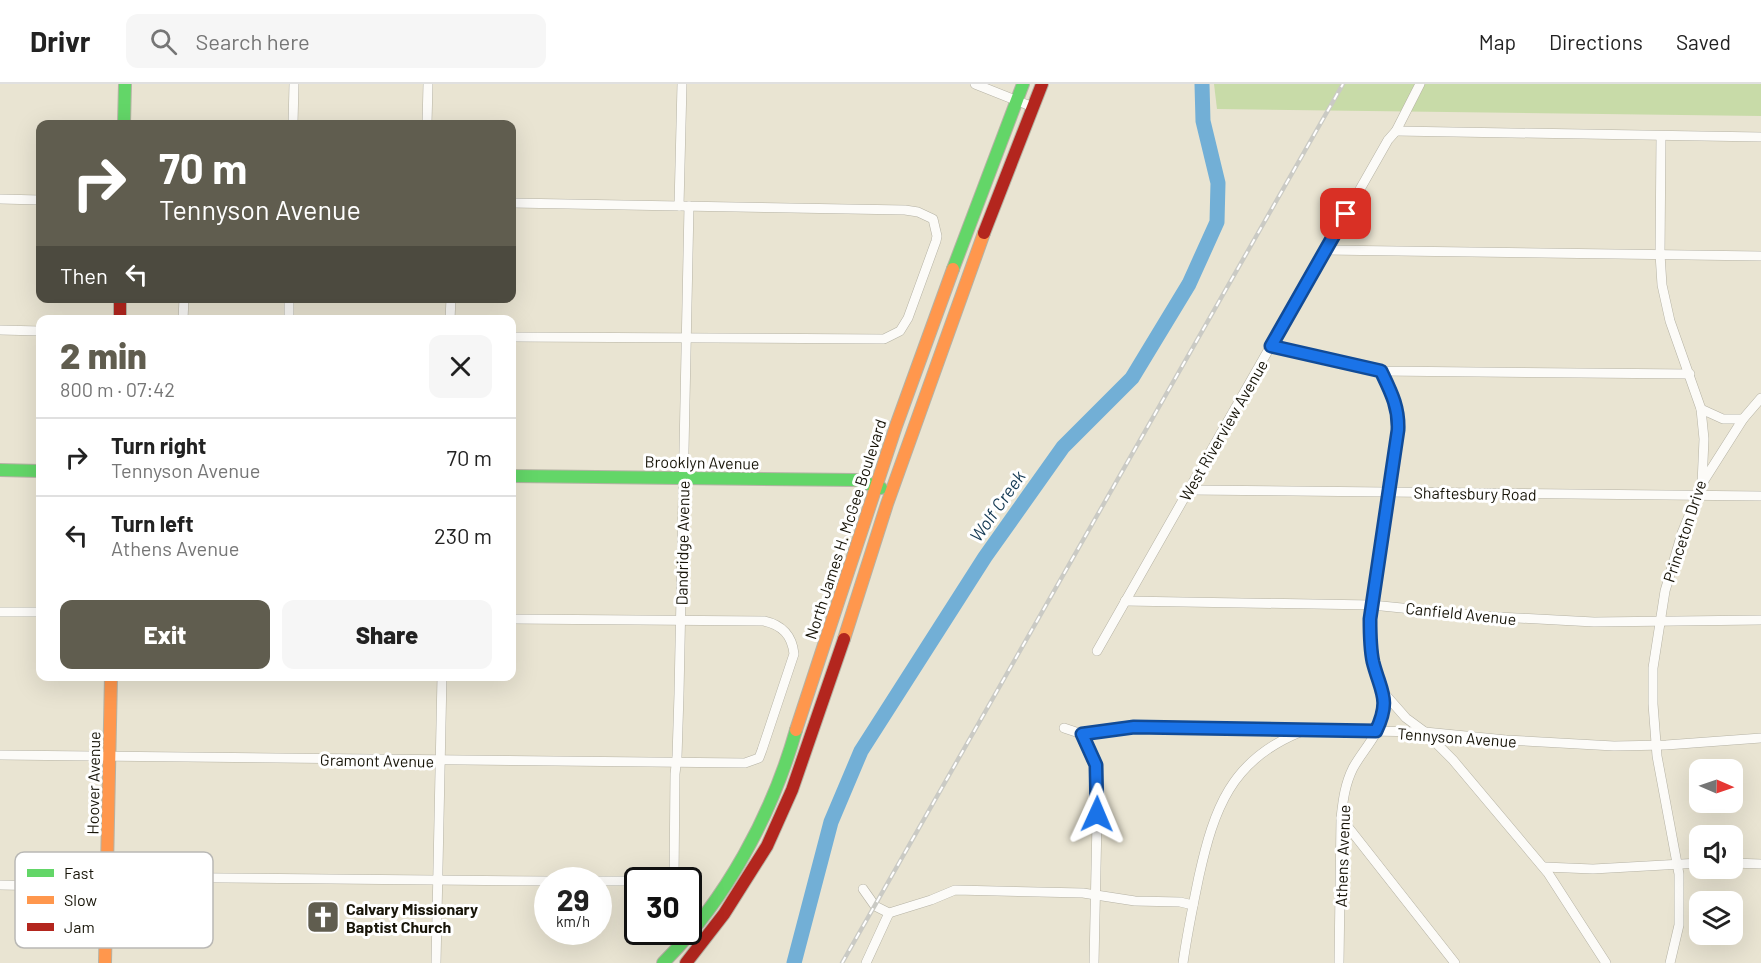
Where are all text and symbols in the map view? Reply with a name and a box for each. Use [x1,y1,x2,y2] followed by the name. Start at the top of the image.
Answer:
[126,14,546,68] search box
[30,24,90,58] text: Drivr
[147,25,180,58] icon: search
[195,28,310,54] text: Search here
[1479,29,1516,54] text: Map
[1549,29,1643,54] text: Directions
[1676,29,1731,54] text: Saved
[159,142,247,192] text: 70 m
[60,144,138,222] icon: right
[1320,188,1371,239] pin
[159,193,361,225] text: Tennyson Avenue
[1329,197,1362,230] icon: arrive
[120,258,153,291] icon: left
[60,262,108,288] text: Then
[60,333,147,376] text: 2 min
[429,335,492,398] button: close
[1175,356,1271,504] street label: West Riverview Avenue
[60,377,175,401] text: 800 m · 07:42
[800,417,890,641] street label: North James H. McGee Boulevard
[111,432,206,458] text: Turn right
[60,441,93,474] icon: right
[447,444,492,470] text: 70 m
[644,451,760,473] street label: Brooklyn Avenue
[111,458,260,482] text: Tennyson Avenue
[964,466,1030,546] water label: Wolf Creek
[1659,477,1709,585] street label: Princeton Drive
[671,480,693,606] street label: Dandridge Avenue
[1413,482,1537,504] street label: Shaftesbury Road
[111,510,194,536] text: Turn left
[60,519,93,552] icon: left
[434,522,492,548] text: 230 m
[111,536,239,560] text: Athens Avenue
[1405,598,1517,628] street label: Canfield Avenue
[60,600,270,669] button: Exit
[282,600,492,669] button: Share
[1397,723,1517,751] street label: Tennyson Avenue
[83,731,103,835] street label: Hoover Avenue
[320,750,434,770] street label: Gramont Avenue
[1689,759,1743,813] north arrow
[1689,759,1743,945] map controls
[1065,782,1129,846] position arrow
[1331,804,1353,908] street label: Athens Avenue
[1689,825,1743,879] button: sound
[15,852,213,948] legend
[64,863,94,882] text: Fast
[624,867,702,945] speed limit sign: 30
[557,881,589,917] text: 29
[64,890,97,909] text: Slow
[1689,891,1743,945] button: layers
[305,899,341,935] church icon: Calvary Missionary Baptist Church
[346,899,478,936] place label: Calvary Missionary Baptist Church
[556,912,590,930] text: km/h
[64,917,95,936] text: Jam

